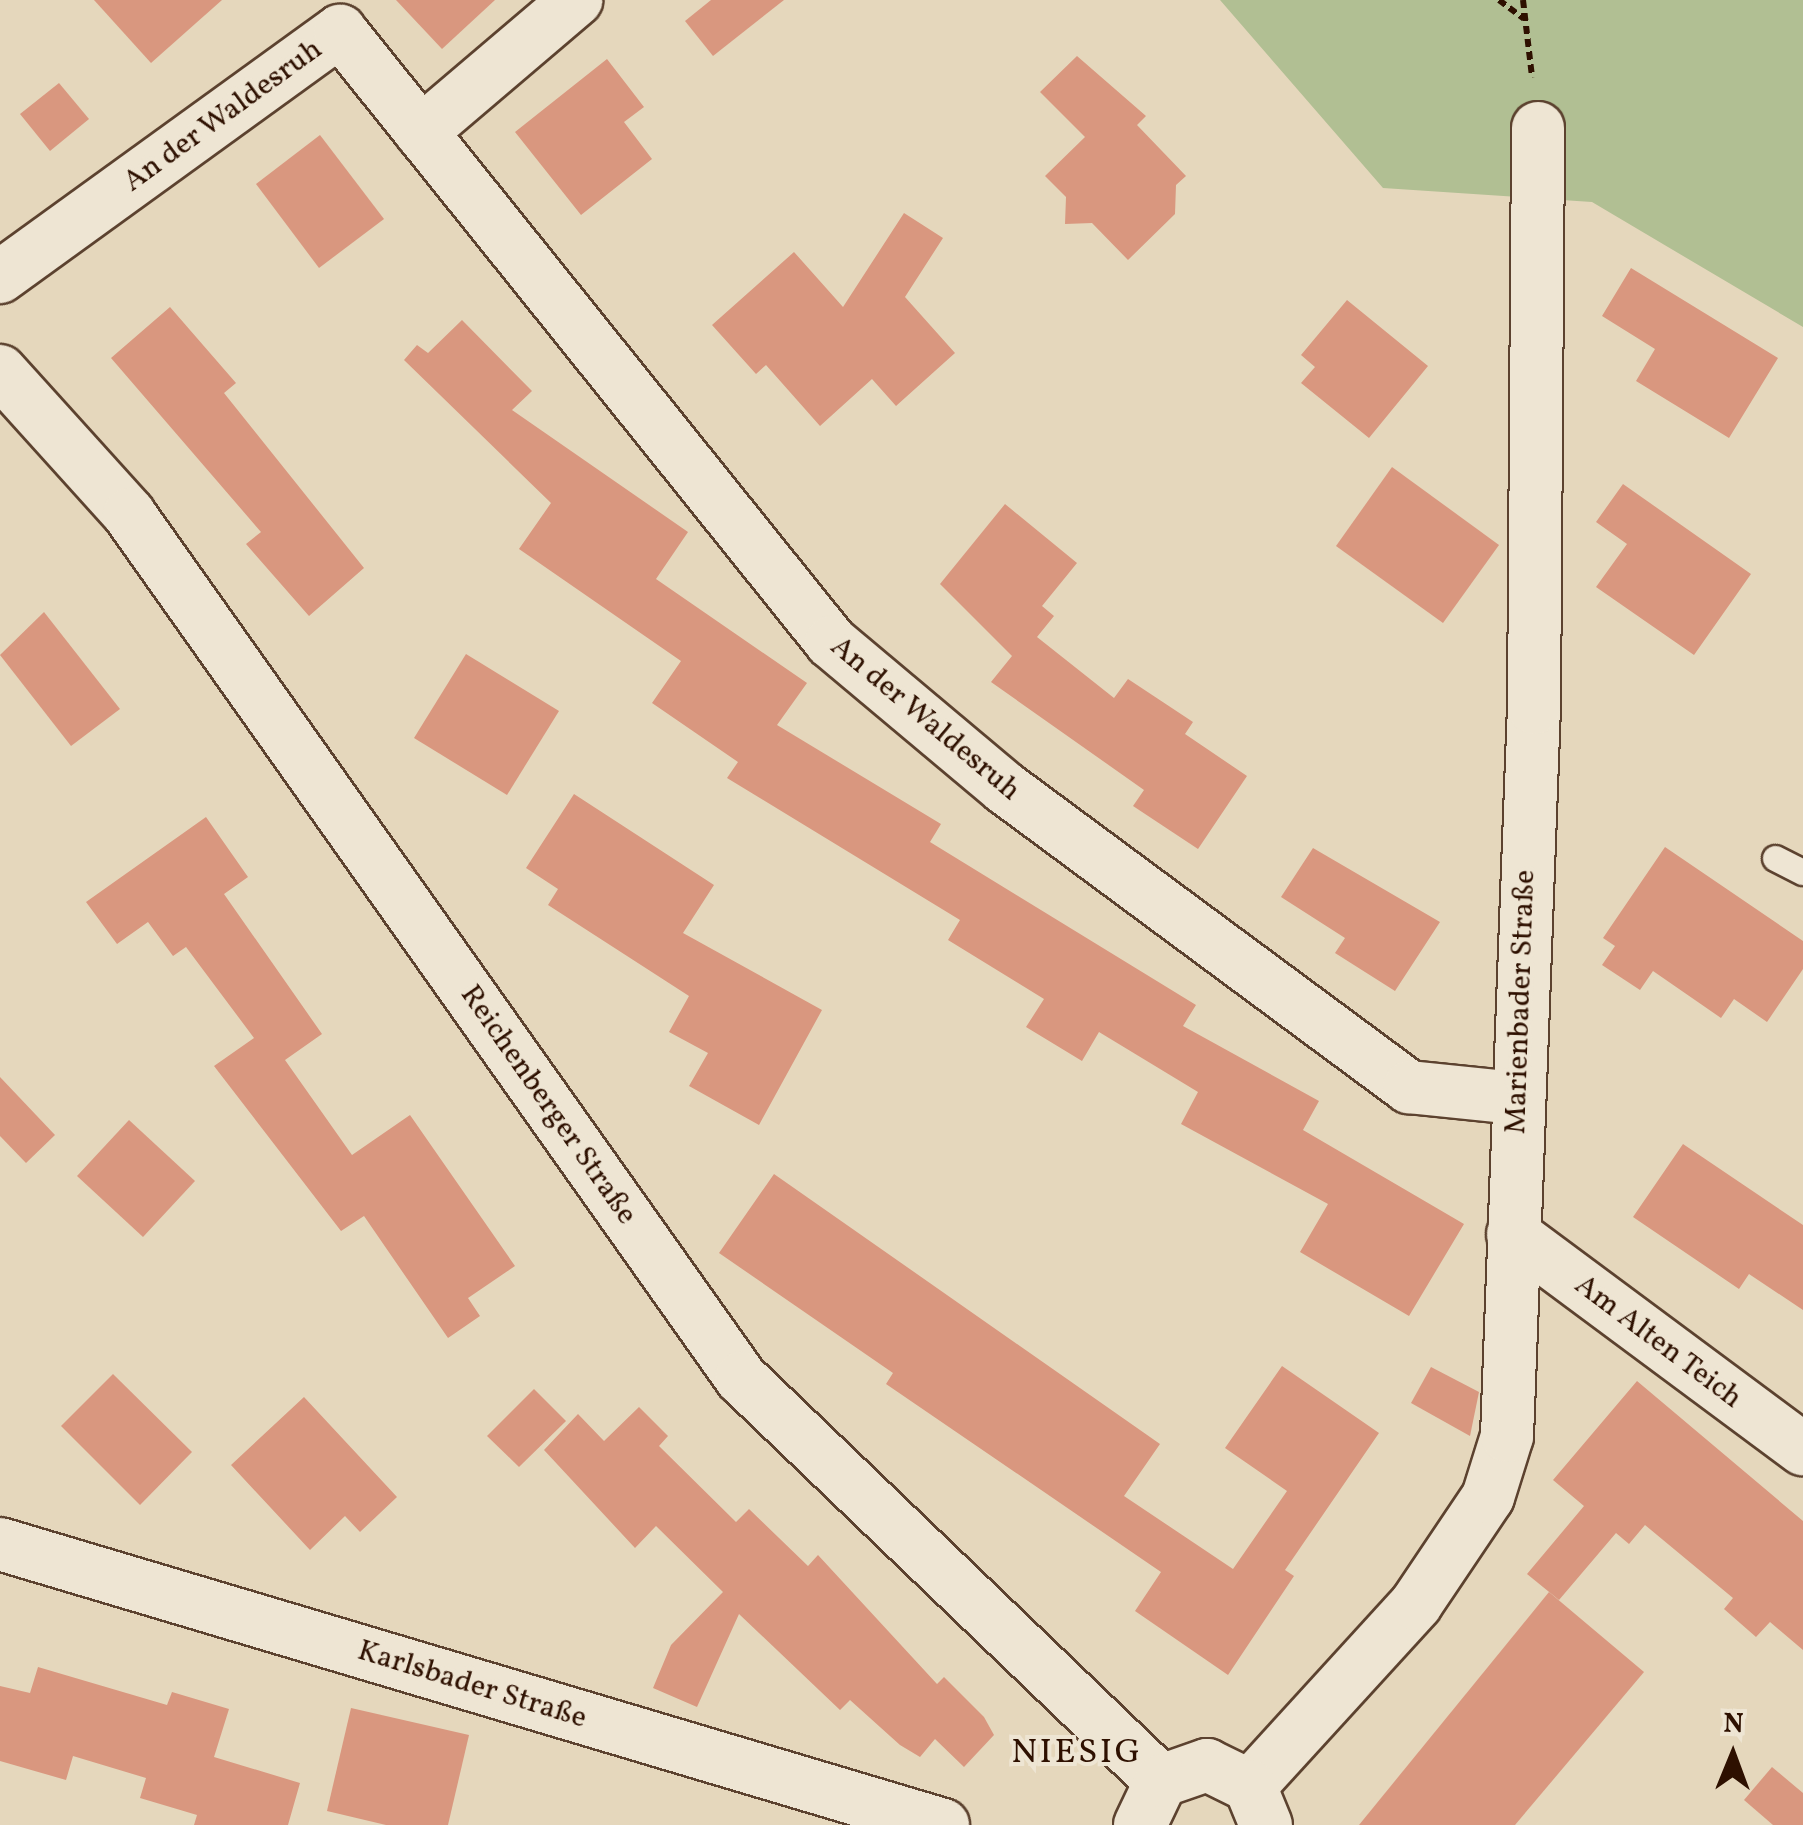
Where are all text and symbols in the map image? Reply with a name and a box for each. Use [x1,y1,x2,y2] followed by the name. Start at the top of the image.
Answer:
[116,31,330,201] street label: An der Waldesruh
[822,629,1028,809] street label: An der Waldesruh
[1498,869,1544,1135] street label: Marienbader Straße
[452,978,644,1232] street label: Reichenberger Straße
[1567,1267,1749,1417] street label: Am Alten Teich
[353,1633,591,1737] street label: Karlsbader Straße
[1683,1705,1783,1805] north arrow
[1723,1705,1744,1744] text: N
[1011,1732,1143,1774] district label: NIESIG

